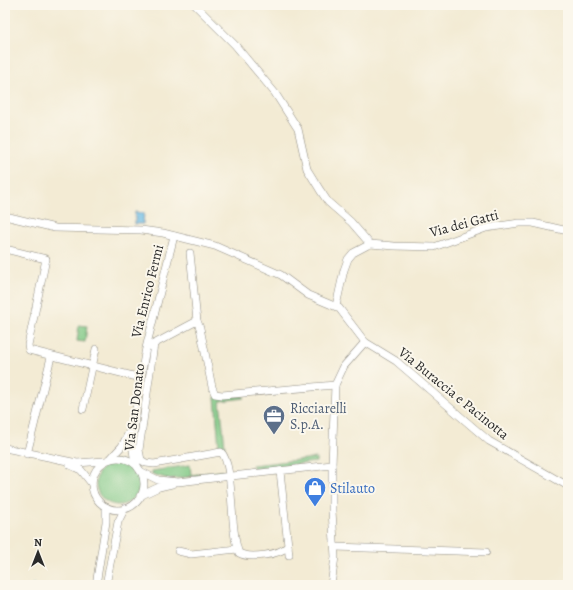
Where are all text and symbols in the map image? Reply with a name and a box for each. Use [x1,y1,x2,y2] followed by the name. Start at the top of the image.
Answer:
[427,205,501,242] street label: Via dei Gatti
[126,243,168,341] street label: Via Enrico Fermi
[394,342,513,444] street label: Via Buraccia e Pacinotta
[120,362,149,453] street label: Via San Donato
[290,399,347,434] place label: Ricciarelli S.p.A.
[261,403,287,436] office icon: Ricciarelli S.p.A.
[302,475,328,508] shop icon: Stilauto
[330,479,375,498] place label: Stilauto
[18,532,58,572] north arrow
[34,535,42,550] text: N

